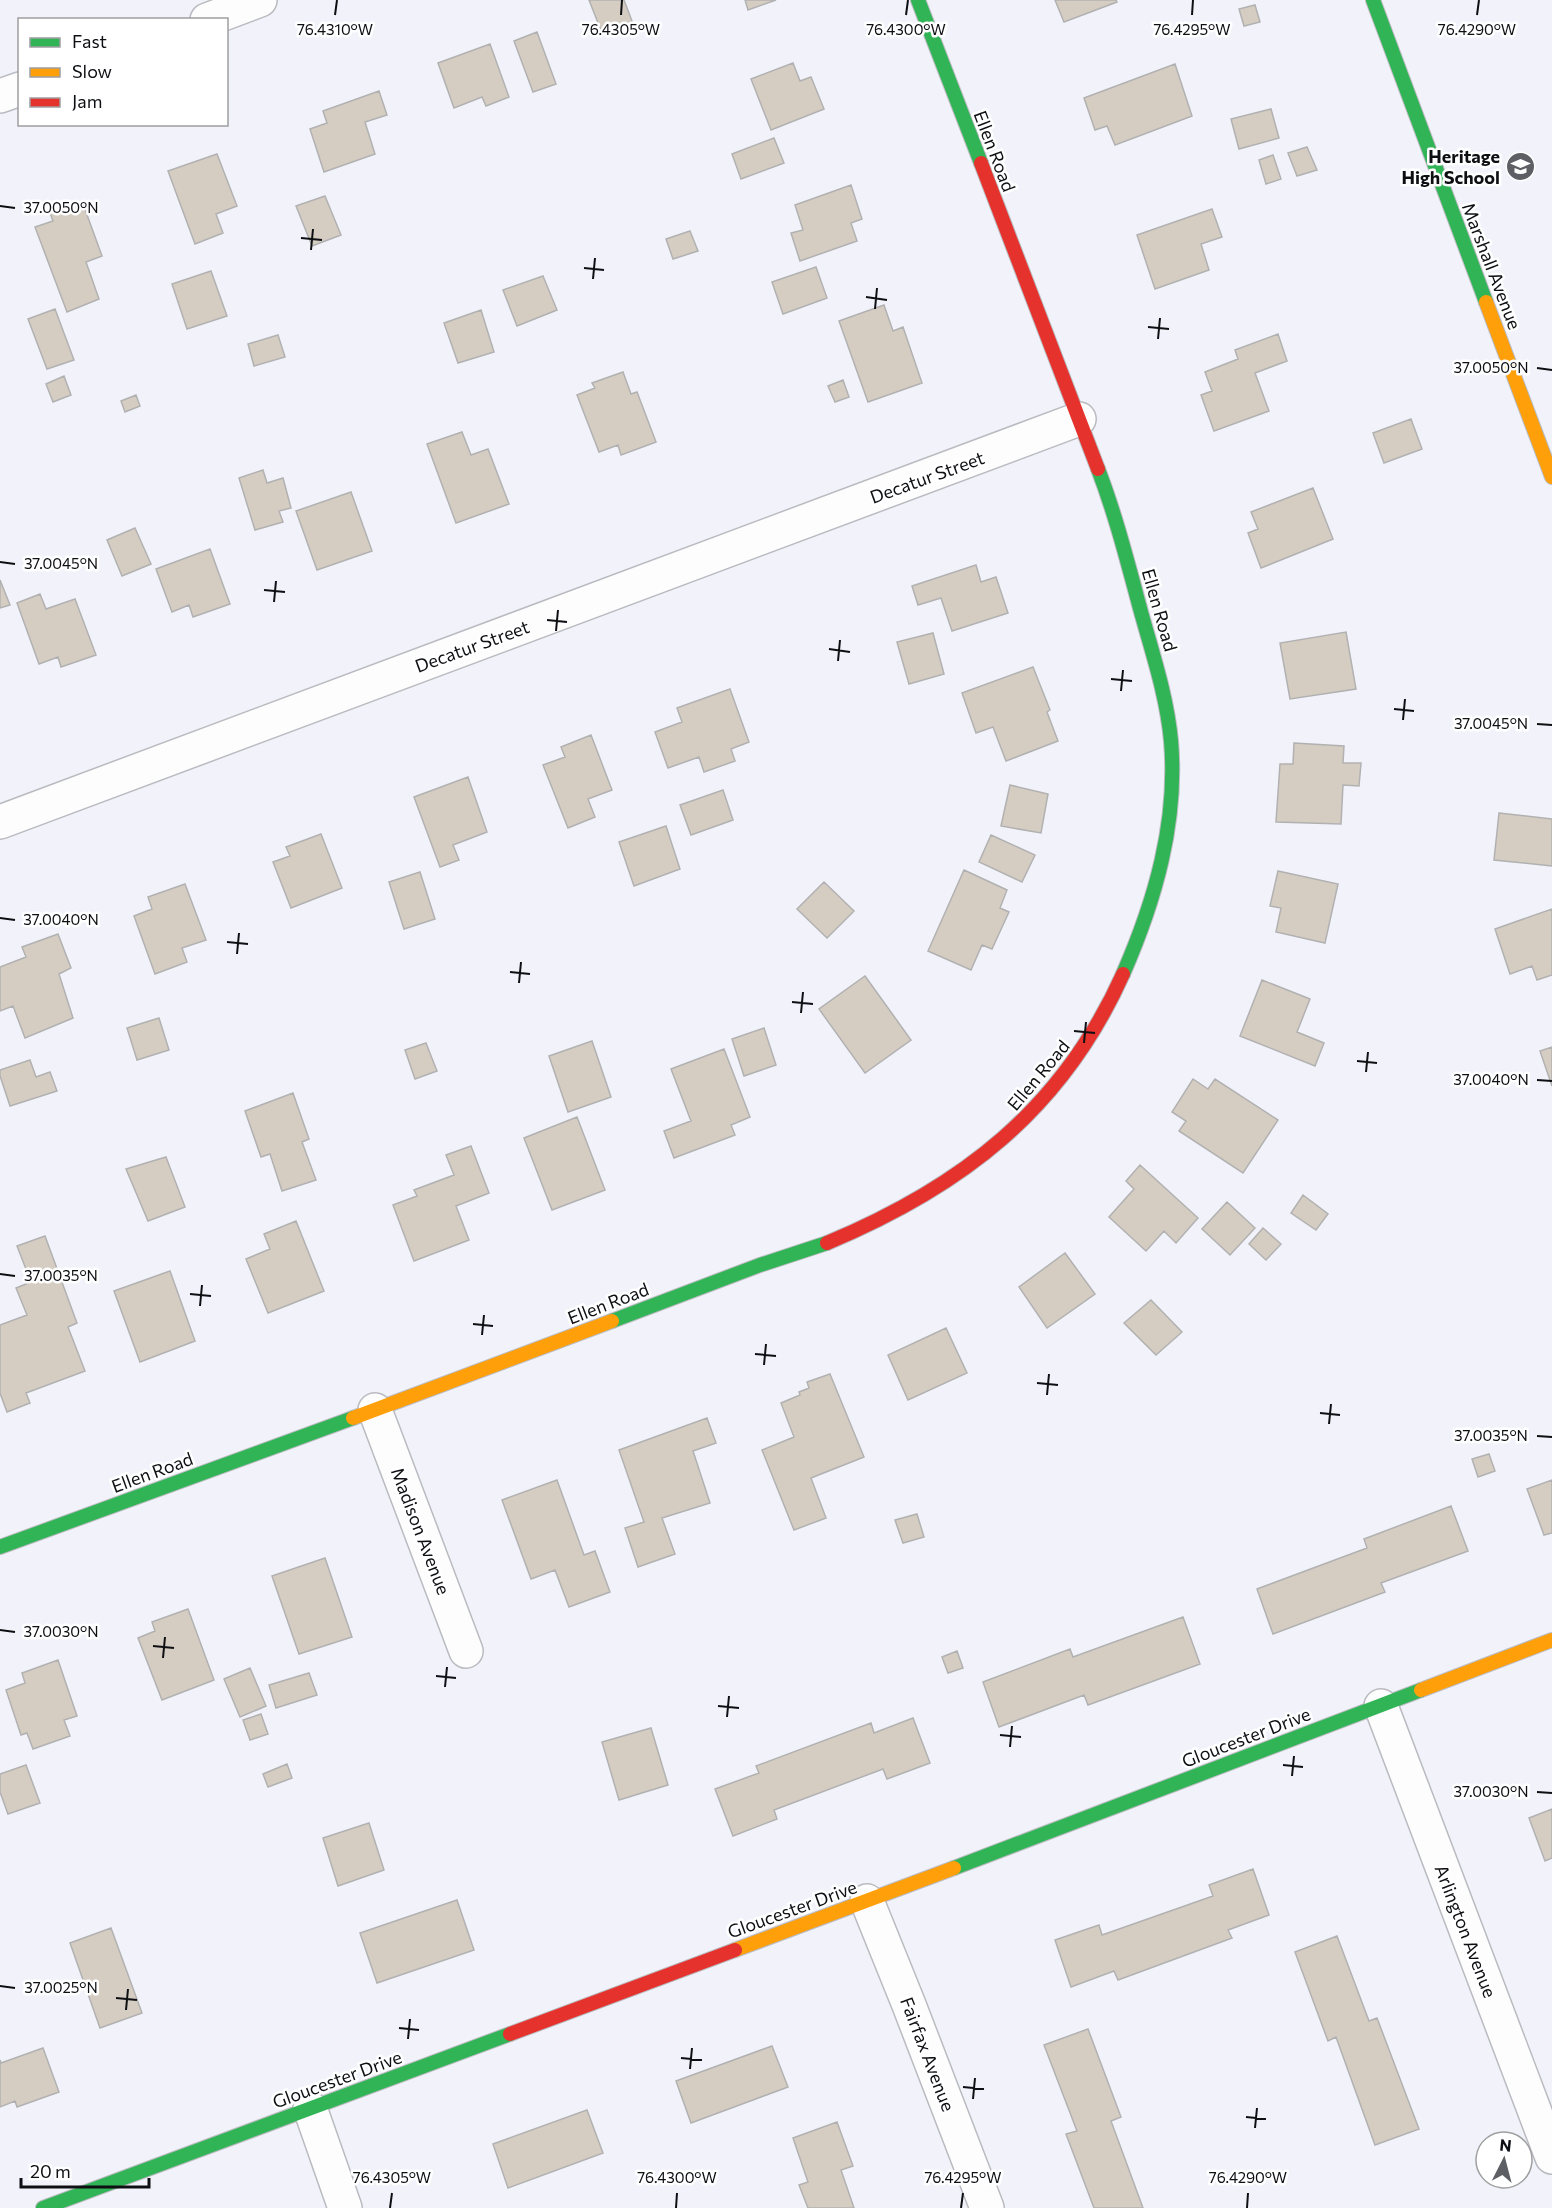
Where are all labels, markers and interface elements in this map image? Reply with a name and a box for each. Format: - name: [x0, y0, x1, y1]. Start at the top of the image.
- legend: [18, 18, 228, 126]
- text: 76.4310°W: [297, 20, 373, 38]
- text: 76.4305°W: [582, 20, 660, 38]
- text: 76.4300°W: [866, 20, 946, 38]
- text: 76.4295°W: [1153, 20, 1231, 38]
- text: 76.4290°W: [1438, 20, 1516, 38]
- text: Fast: [72, 30, 107, 52]
- text: Slow: [72, 60, 112, 82]
- text: Jam: [72, 90, 102, 112]
- street label: Ellen Road: [969, 107, 1021, 195]
- place label: Heritage High School: [1401, 145, 1500, 188]
- school or university icon: Heritage High School: [1505, 150, 1537, 182]
- text: 37.0050°N: [24, 198, 99, 216]
- street label: Marshall Avenue: [1458, 200, 1526, 332]
- text: 37.0050°N: [1454, 358, 1529, 376]
- street label: Decatur Street: [867, 446, 987, 508]
- text: 37.0045°N: [24, 554, 98, 572]
- street label: Ellen Road: [1138, 566, 1182, 654]
- street label: Decatur Street: [412, 615, 532, 677]
- text: 37.0045°N: [1454, 714, 1528, 732]
- text: 37.0040°N: [23, 910, 99, 928]
- street label: Ellen Road: [1002, 1035, 1074, 1115]
- text: 37.0040°N: [1453, 1070, 1529, 1088]
- text: 37.0035°N: [24, 1266, 98, 1284]
- street label: Ellen Road: [564, 1277, 652, 1329]
- text: 37.0035°N: [1454, 1426, 1528, 1444]
- street label: Ellen Road: [108, 1447, 196, 1497]
- street label: Madison Avenue: [387, 1464, 455, 1598]
- text: 37.0030°N: [24, 1622, 98, 1640]
- street label: Gloucester Drive: [1179, 1702, 1313, 1772]
- text: 37.0030°N: [1454, 1782, 1528, 1800]
- street label: Arlington Avenue: [1431, 1861, 1501, 2001]
- street label: Gloucester Drive: [724, 1875, 860, 1943]
- text: 37.0025°N: [24, 1978, 98, 1996]
- street label: Fairfax Avenue: [896, 1994, 960, 2114]
- street label: Gloucester Drive: [269, 2045, 405, 2113]
- north arrow: [1474, 2130, 1534, 2190]
- text: N: [1499, 2135, 1513, 2155]
- scale bar: [21, 2151, 148, 2189]
- text: 20 m: [30, 2160, 71, 2182]
- text: 76.4305°W: [353, 2168, 431, 2186]
- text: 76.4300°W: [637, 2168, 717, 2186]
- text: 76.4295°W: [924, 2168, 1002, 2186]
- text: 76.4290°W: [1209, 2168, 1287, 2186]

